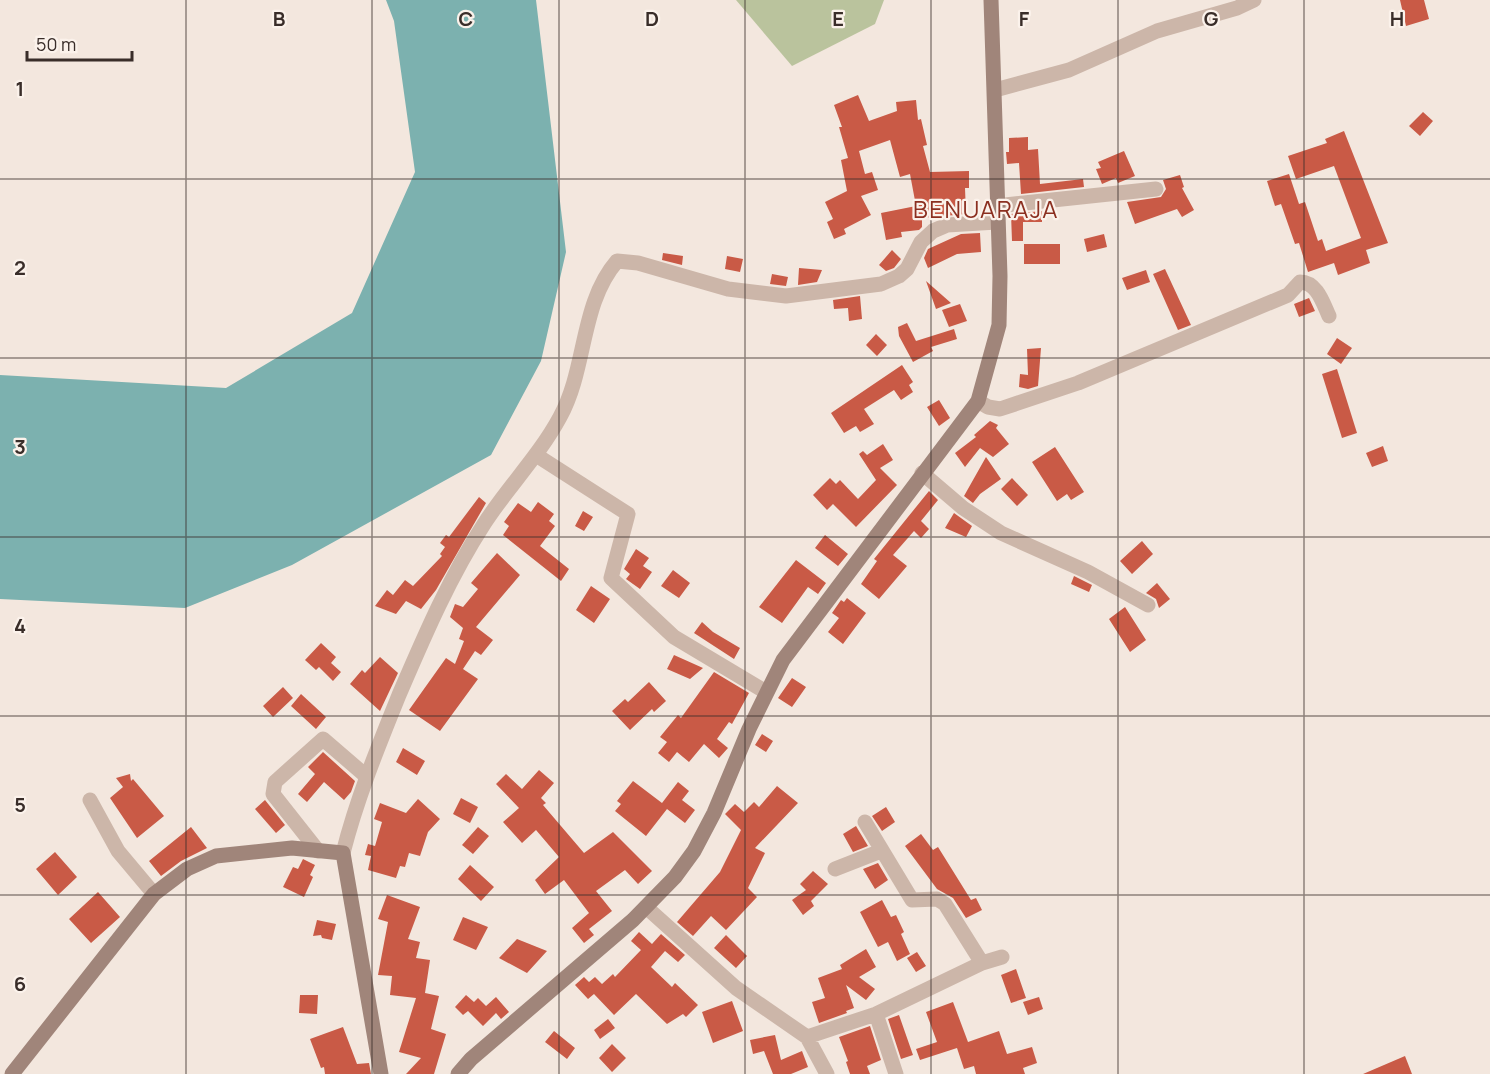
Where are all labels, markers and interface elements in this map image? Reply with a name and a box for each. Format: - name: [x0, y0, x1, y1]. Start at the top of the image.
- text: B: [273, 5, 286, 32]
- text: C: [459, 5, 473, 32]
- text: D: [645, 5, 659, 32]
- text: E: [832, 5, 844, 32]
- text: F: [1019, 5, 1030, 32]
- text: G: [1204, 5, 1219, 32]
- text: H: [1390, 5, 1404, 32]
- scale bar: [27, 24, 132, 62]
- text: 50 m: [36, 32, 76, 56]
- text: 1: [16, 75, 24, 102]
- district label: BENUARAJA: [913, 192, 1059, 225]
- text: 2: [14, 254, 26, 281]
- text: 3: [14, 433, 26, 460]
- text: 4: [14, 612, 26, 639]
- text: 5: [14, 791, 26, 818]
- text: 6: [14, 970, 26, 997]

